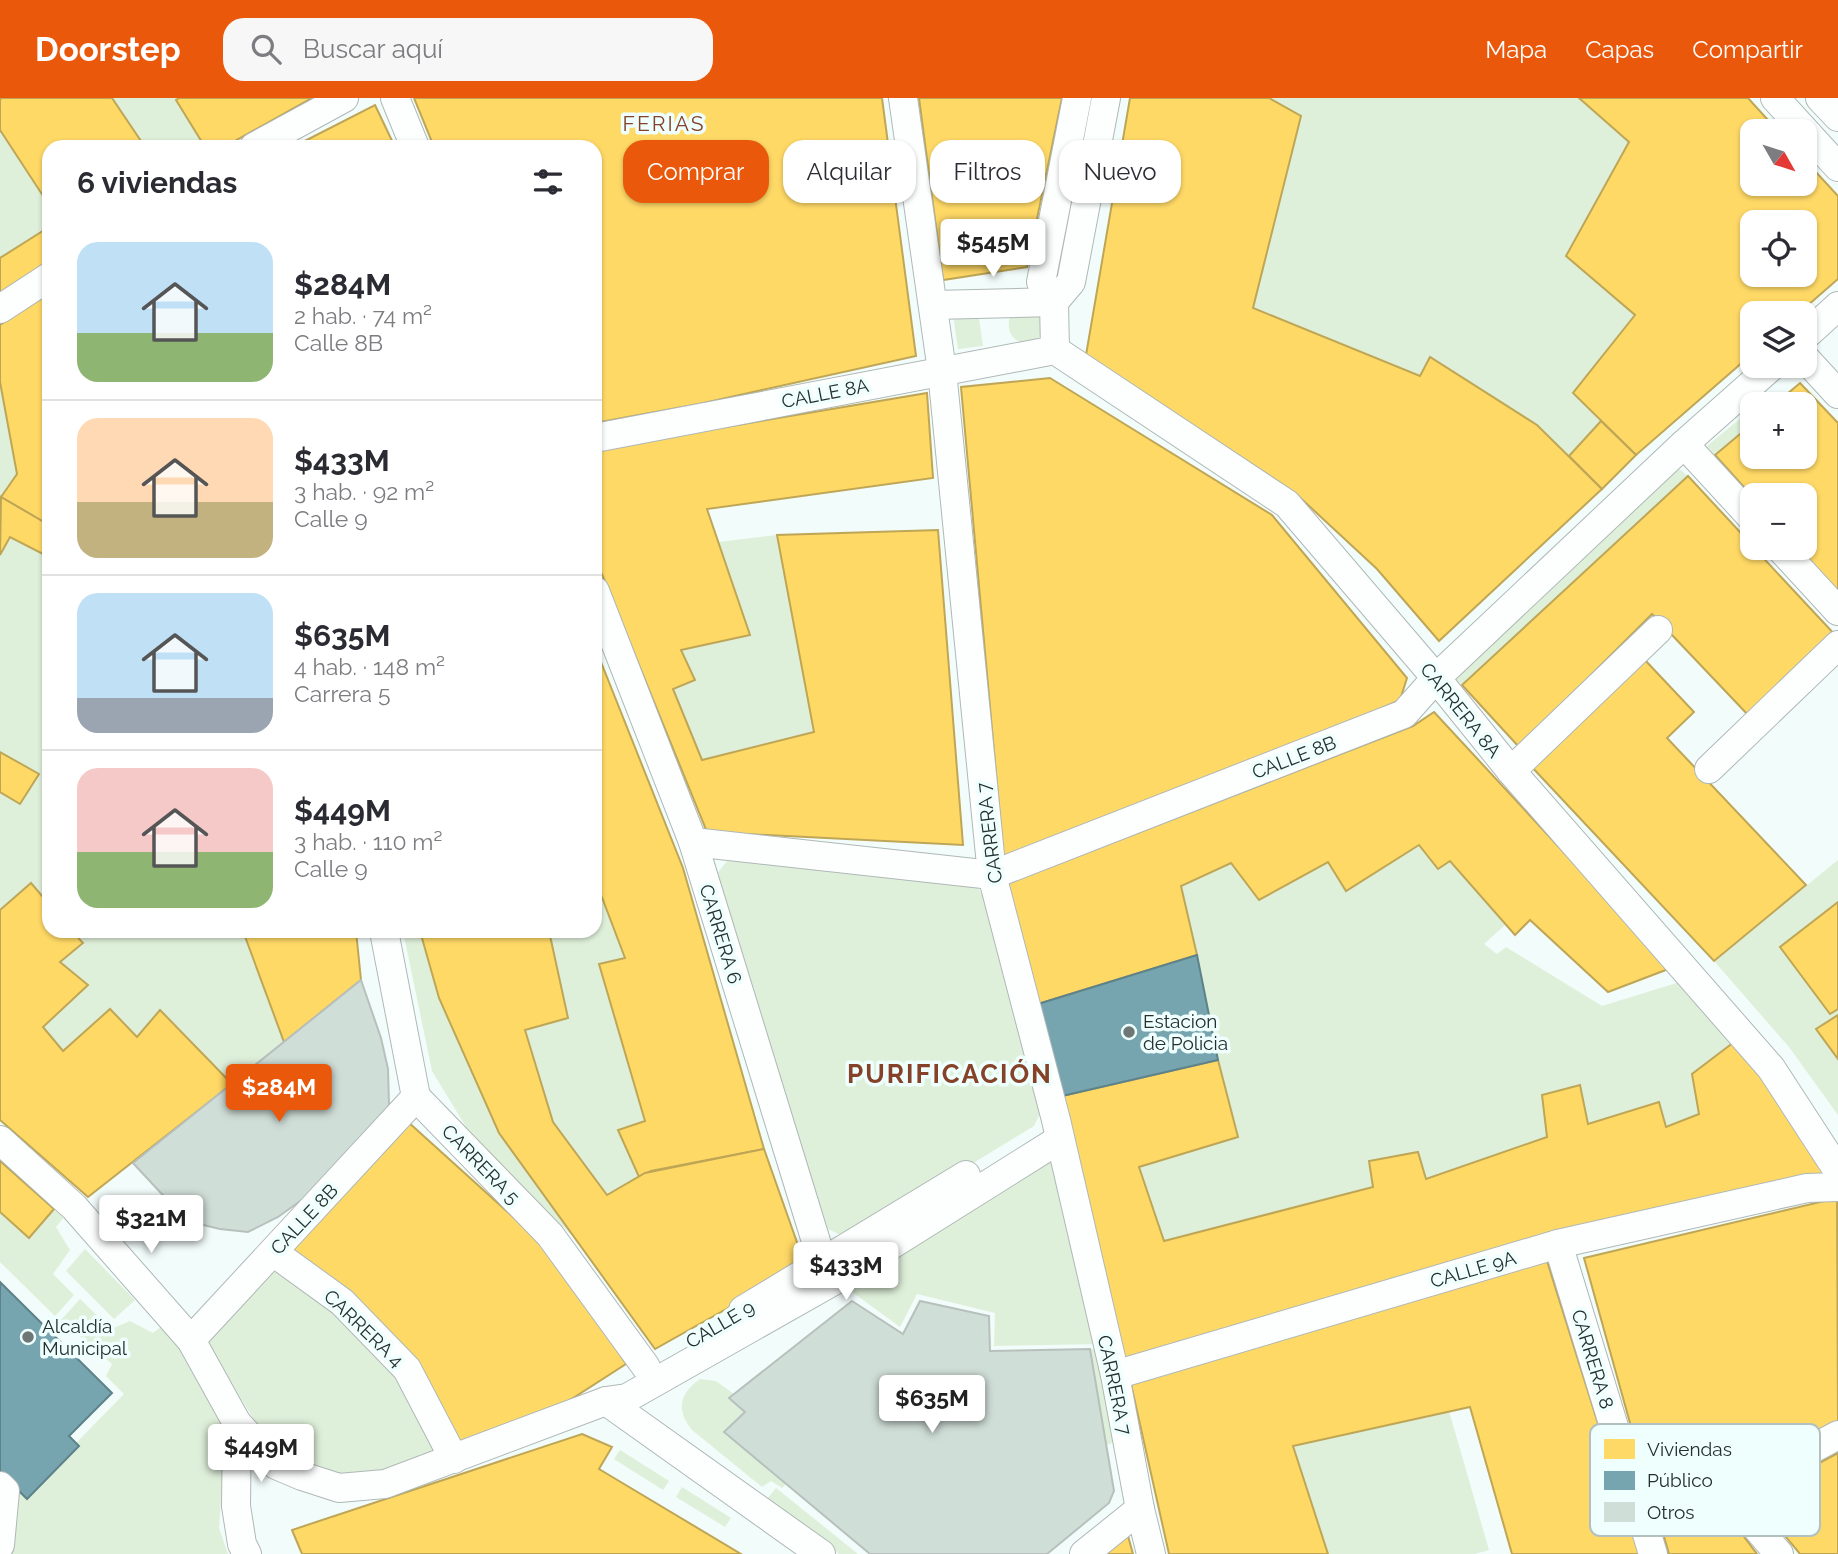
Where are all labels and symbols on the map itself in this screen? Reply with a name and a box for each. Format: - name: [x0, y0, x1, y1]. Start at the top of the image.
- district label: FERIAS: [623, 111, 705, 136]
- north arrow: [1740, 119, 1816, 196]
- pin: $545M: [944, 220, 1042, 279]
- street label: CALLE 8A: [780, 374, 871, 412]
- street label: CARRERA 8A: [1416, 658, 1506, 762]
- street label: CALLE 8B: [1249, 731, 1339, 783]
- street label: CARRERA 7: [972, 781, 1006, 885]
- street label: CARRERA 6: [695, 882, 747, 986]
- place label: Estacion de Policia: [1143, 1010, 1228, 1054]
- marker: Estacion de Policia: [1121, 1024, 1137, 1040]
- district label: PURIFICACIÓN: [847, 1059, 1053, 1089]
- pin: $284M: [230, 1065, 328, 1124]
- street label: CARRERA 5: [438, 1120, 524, 1208]
- street label: CALLE 8B: [266, 1179, 342, 1259]
- pin: $321M: [102, 1196, 200, 1255]
- pin: $433M: [797, 1242, 895, 1302]
- street label: CALLE 9A: [1428, 1246, 1519, 1292]
- street label: CARRERA 4: [320, 1285, 408, 1371]
- street label: CALLE 9: [682, 1296, 758, 1352]
- street label: CARRERA 8: [1567, 1307, 1619, 1411]
- place label: Alcaldía Municipal: [42, 1315, 128, 1359]
- marker: Alcaldía Municipal: [20, 1329, 36, 1345]
- street label: CARRERA 7: [1094, 1333, 1136, 1437]
- pin: $635M: [883, 1376, 981, 1435]
- pin: $449M: [212, 1424, 310, 1484]
- legend: [1590, 1424, 1820, 1536]
- text: Viviendas: [1647, 1438, 1732, 1460]
- text: Público: [1647, 1469, 1713, 1491]
- text: Otros: [1647, 1501, 1694, 1523]

